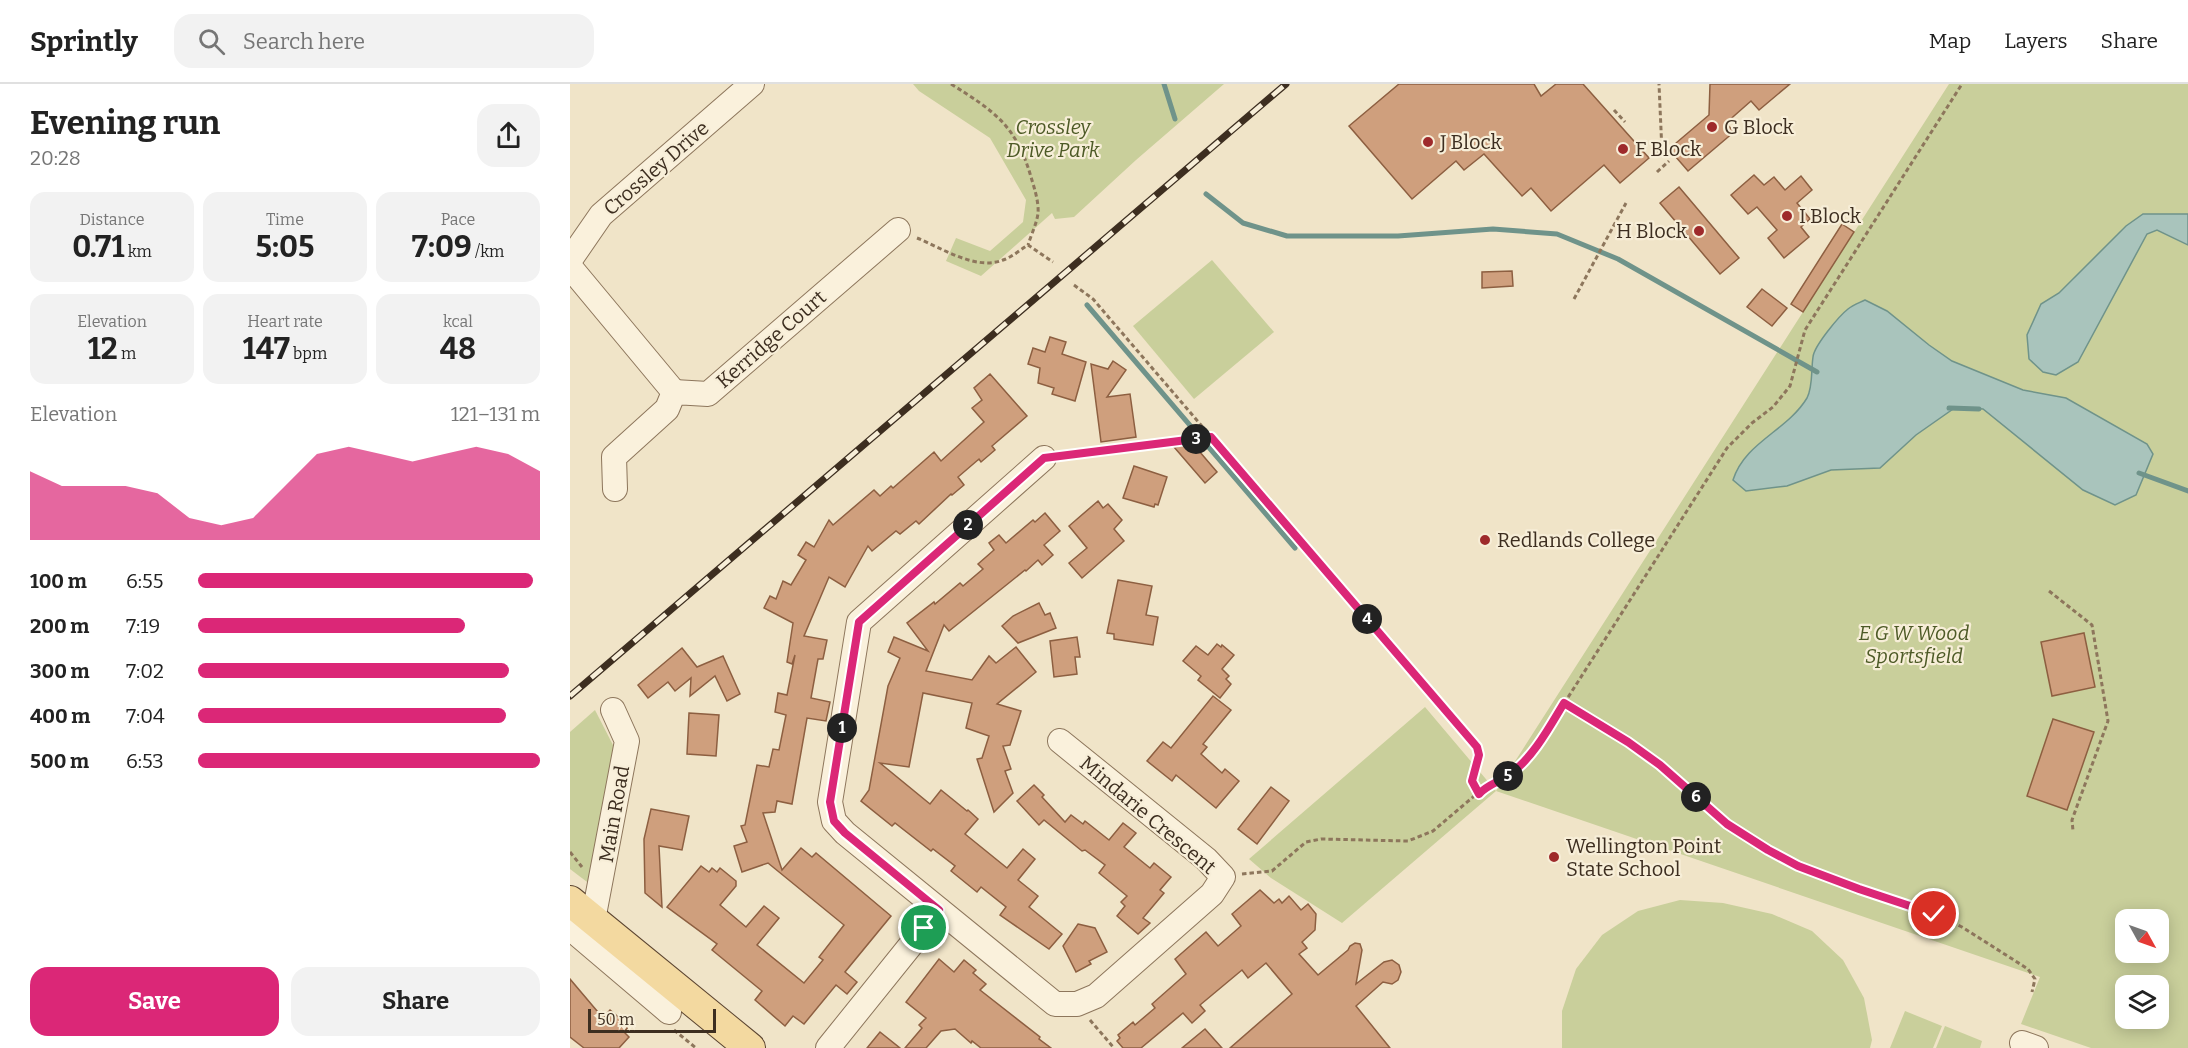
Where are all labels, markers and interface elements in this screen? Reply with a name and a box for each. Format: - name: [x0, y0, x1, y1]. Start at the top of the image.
- search box: [174, 14, 594, 68]
- text: Sprintly: [30, 25, 138, 58]
- icon: search: [195, 25, 228, 58]
- text: Search here: [243, 28, 365, 55]
- text: Map: [1929, 28, 1971, 54]
- text: Layers: [2004, 28, 2068, 54]
- text: Share: [2101, 28, 2158, 54]
- text: Evening run: [30, 103, 220, 143]
- button: share: [477, 104, 540, 167]
- park label: Crossley Drive Park: [1006, 115, 1100, 162]
- place label: G Block: [1724, 115, 1795, 139]
- street label: Crossley Drive: [599, 116, 713, 220]
- marker: G Block: [1705, 120, 1719, 134]
- place label: J Block: [1439, 130, 1502, 154]
- marker: J Block: [1421, 135, 1435, 149]
- place label: F Block: [1635, 137, 1702, 161]
- marker: F Block: [1616, 142, 1630, 156]
- text: 20:28: [30, 146, 81, 170]
- place label: I Block: [1799, 204, 1862, 228]
- marker: I Block: [1780, 209, 1794, 223]
- text: Distance: [80, 210, 144, 229]
- text: Time: [266, 210, 304, 229]
- text: Pace: [441, 210, 475, 229]
- place label: H Block: [1616, 219, 1688, 243]
- marker: H Block: [1692, 224, 1706, 238]
- text: 0.71: [72, 229, 125, 265]
- text: 5:05: [256, 229, 314, 265]
- text: 7:09: [412, 229, 472, 265]
- text: km: [125, 242, 152, 261]
- text: /km: [472, 242, 504, 261]
- street label: Kerridge Court: [711, 285, 831, 393]
- text: Elevation: [77, 312, 147, 331]
- text: Heart rate: [247, 312, 323, 331]
- text: kcal: [443, 312, 473, 331]
- text: 12: [88, 331, 118, 367]
- text: 147: [243, 331, 290, 367]
- text: 48: [440, 331, 476, 367]
- text: m: [118, 344, 136, 363]
- text: bpm: [290, 344, 327, 363]
- text: Elevation: [30, 402, 117, 426]
- text: 121–131 m: [451, 402, 540, 426]
- pin: 3: [1181, 424, 1211, 454]
- text: 3: [1191, 429, 1201, 448]
- pin: 2: [953, 510, 983, 540]
- text: 2: [963, 515, 973, 534]
- place label: Redlands College: [1497, 528, 1655, 552]
- marker: Redlands College: [1478, 533, 1492, 547]
- text: 100 m: [30, 569, 87, 593]
- text: 6:55: [126, 569, 163, 593]
- pin: 4: [1352, 604, 1382, 634]
- text: 4: [1362, 609, 1372, 628]
- text: 200 m: [30, 614, 89, 638]
- text: 7:19: [126, 614, 160, 638]
- park label: E G W Wood Sportsfield: [1859, 621, 1970, 668]
- text: 300 m: [30, 659, 90, 683]
- text: 7:02: [126, 659, 164, 683]
- text: 400 m: [30, 704, 90, 728]
- text: 7:04: [126, 704, 165, 728]
- pin: 1: [827, 713, 857, 743]
- text: 1: [839, 718, 845, 737]
- text: 500 m: [30, 749, 89, 773]
- text: 6:53: [126, 749, 164, 773]
- street label: Mindarie Crescent: [1075, 751, 1221, 879]
- pin: 5: [1493, 761, 1523, 791]
- street label: Main Road: [594, 763, 634, 864]
- text: 5: [1504, 766, 1512, 785]
- pin: 6: [1681, 782, 1711, 812]
- text: 6: [1691, 787, 1701, 806]
- place label: Wellington Point State School: [1566, 834, 1721, 881]
- marker: Wellington Point State School: [1547, 850, 1561, 864]
- pin: [1908, 888, 1959, 939]
- icon: check: [1917, 897, 1950, 930]
- pin: [898, 902, 949, 953]
- north arrow: [2115, 909, 2169, 963]
- map controls: [2115, 909, 2169, 1029]
- icon: arrive: [907, 911, 940, 944]
- button: Save: [30, 967, 279, 1036]
- button: Share: [291, 967, 540, 1036]
- button: layers: [2115, 975, 2169, 1029]
- scale bar: [588, 1006, 716, 1034]
- text: 50 m: [597, 1010, 634, 1029]

